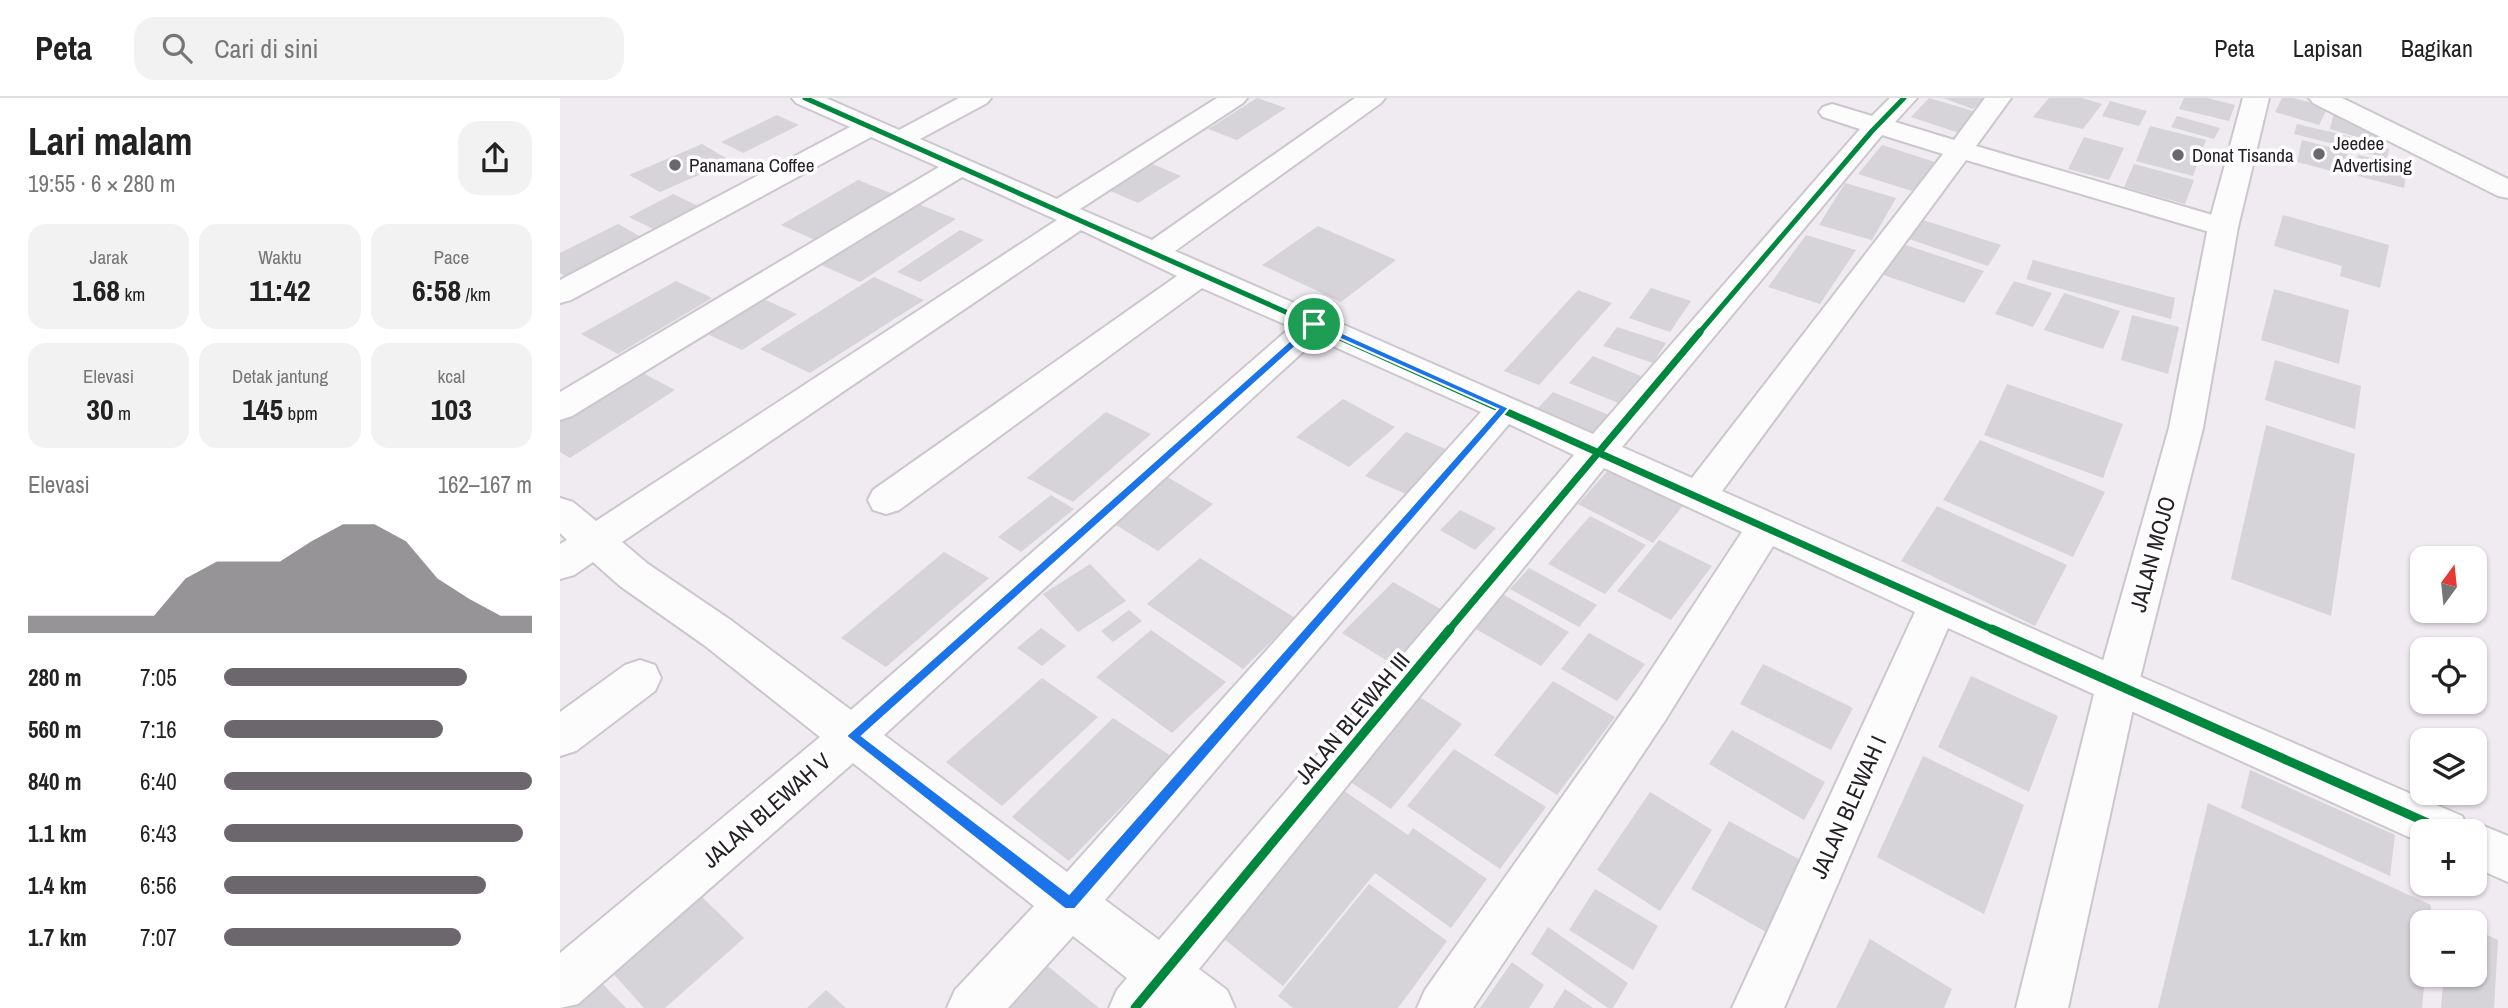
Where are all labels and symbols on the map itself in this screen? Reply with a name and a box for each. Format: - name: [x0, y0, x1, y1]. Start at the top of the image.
- place label: Jeedee Advertising: [2332, 130, 2412, 178]
- place label: Donat Tisanda: [2192, 142, 2294, 168]
- marker: Jeedee Advertising: [2311, 146, 2327, 162]
- marker: Donat Tisanda: [2170, 147, 2186, 163]
- place label: Panamana Coffee: [689, 152, 814, 178]
- marker: Panamana Coffee: [667, 157, 683, 173]
- pin: [1284, 294, 1344, 354]
- street label: JALAN MOJO: [2122, 493, 2182, 615]
- north arrow: [2410, 546, 2487, 623]
- street label: JALAN BLEWAH III: [1287, 645, 1417, 791]
- street label: JALAN BLEWAH I: [1803, 731, 1893, 883]
- street label: JALAN BLEWAH V: [695, 745, 837, 874]

